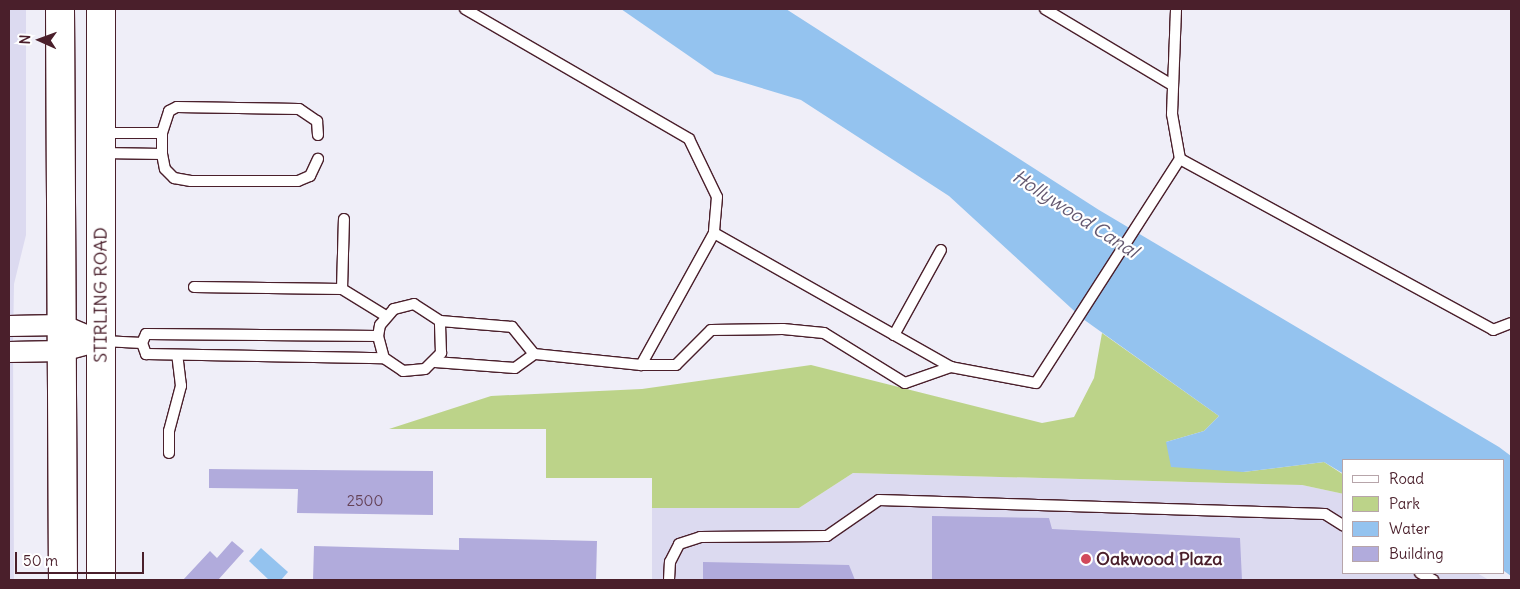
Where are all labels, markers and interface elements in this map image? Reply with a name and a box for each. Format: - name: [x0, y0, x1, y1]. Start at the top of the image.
- north arrow: [15, 15, 65, 65]
- text: N: [16, 34, 34, 45]
- water label: Hollywood Canal: [1008, 165, 1142, 263]
- street label: STIRLING ROAD: [90, 227, 112, 363]
- legend: [1342, 459, 1505, 574]
- text: Road: [1389, 469, 1424, 488]
- house number: 2500: [347, 492, 383, 510]
- text: Park: [1389, 494, 1420, 513]
- text: Water: [1389, 519, 1430, 538]
- scale bar: [18, 542, 146, 574]
- text: Building: [1389, 544, 1444, 563]
- place label: Oakwood Plaza: [1096, 548, 1223, 570]
- text: 50 m: [23, 551, 58, 570]
- marker: Oakwood Plaza: [1080, 553, 1092, 565]

